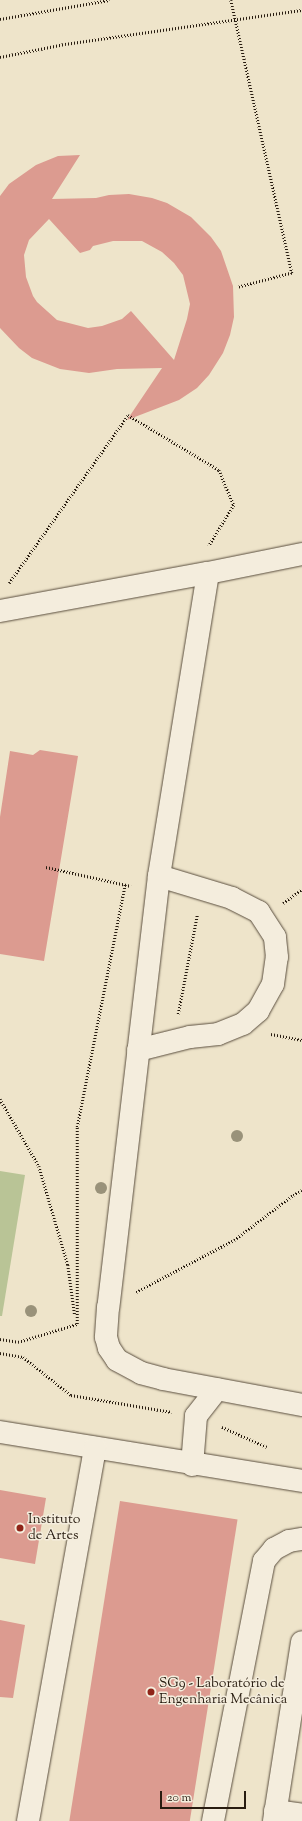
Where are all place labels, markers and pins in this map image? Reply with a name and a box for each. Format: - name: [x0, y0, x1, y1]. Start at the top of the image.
- place label: Instituto de Artes: [28, 1512, 80, 1544]
- marker: Instituto de Artes: [15, 1523, 25, 1533]
- place label: SG9 - Laboratório de Engenharia Mecânica: [159, 1676, 287, 1708]
- marker: SG9 - Laboratório de Engenharia Mecânica: [146, 1687, 156, 1697]

